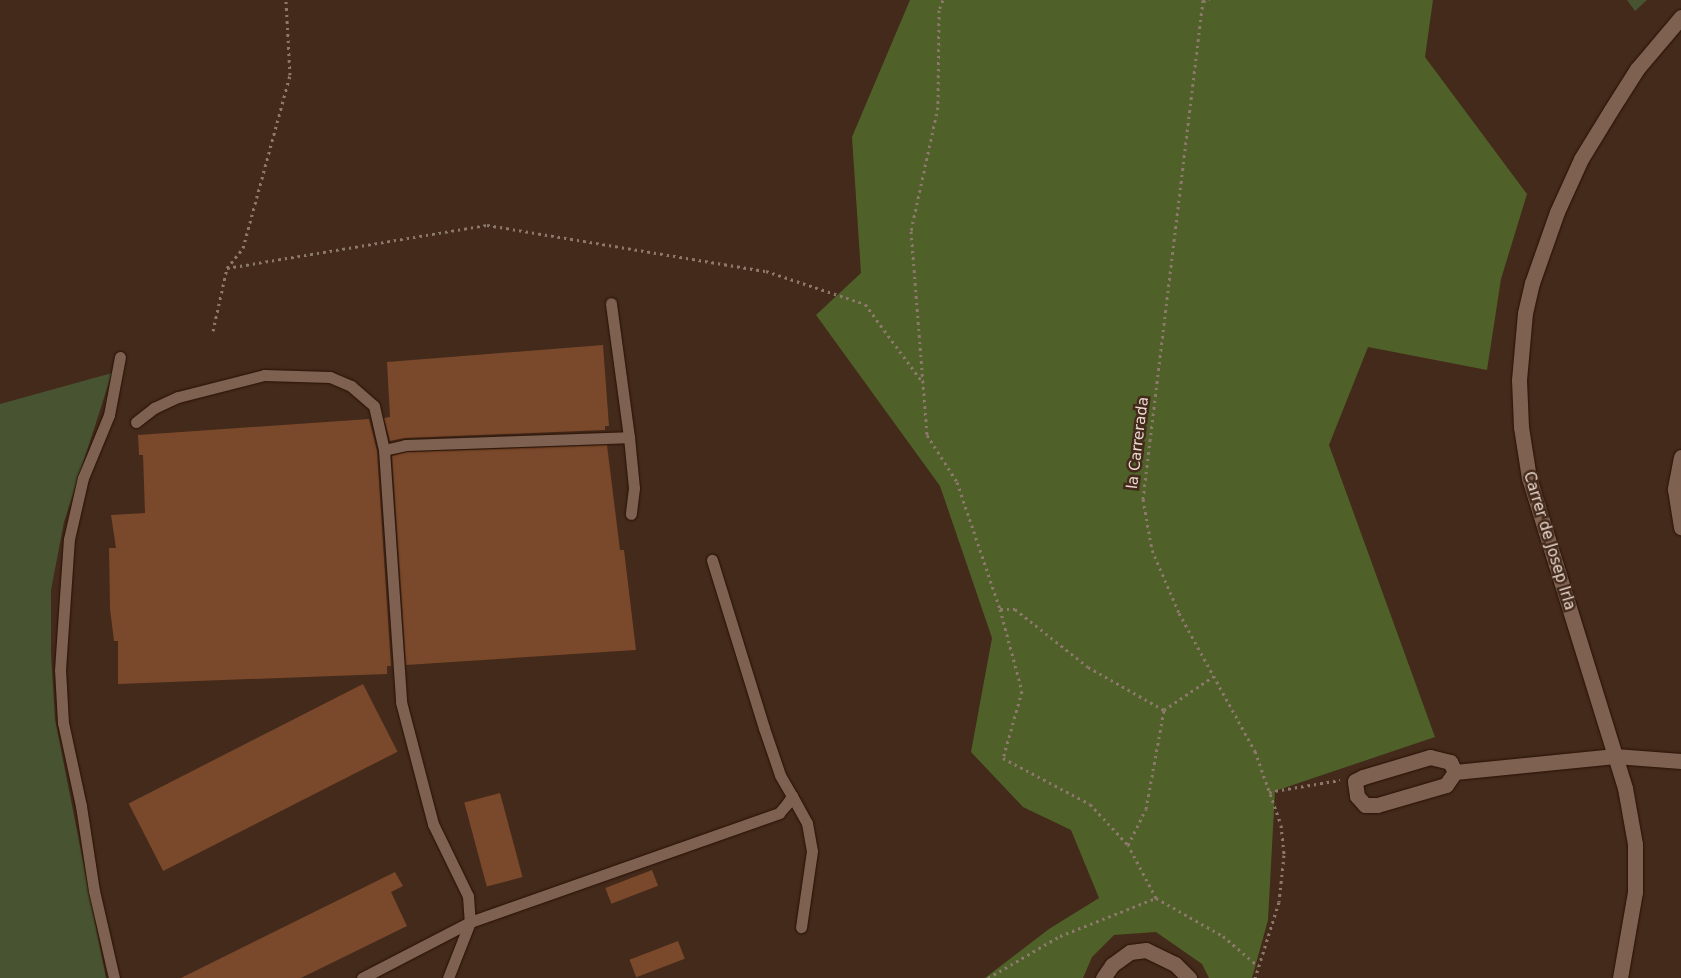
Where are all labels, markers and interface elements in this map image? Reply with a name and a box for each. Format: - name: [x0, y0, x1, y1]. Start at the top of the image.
- street label: la Carrerada: [1123, 396, 1153, 490]
- street label: Carrer de Josep Irla: [1519, 470, 1579, 612]

